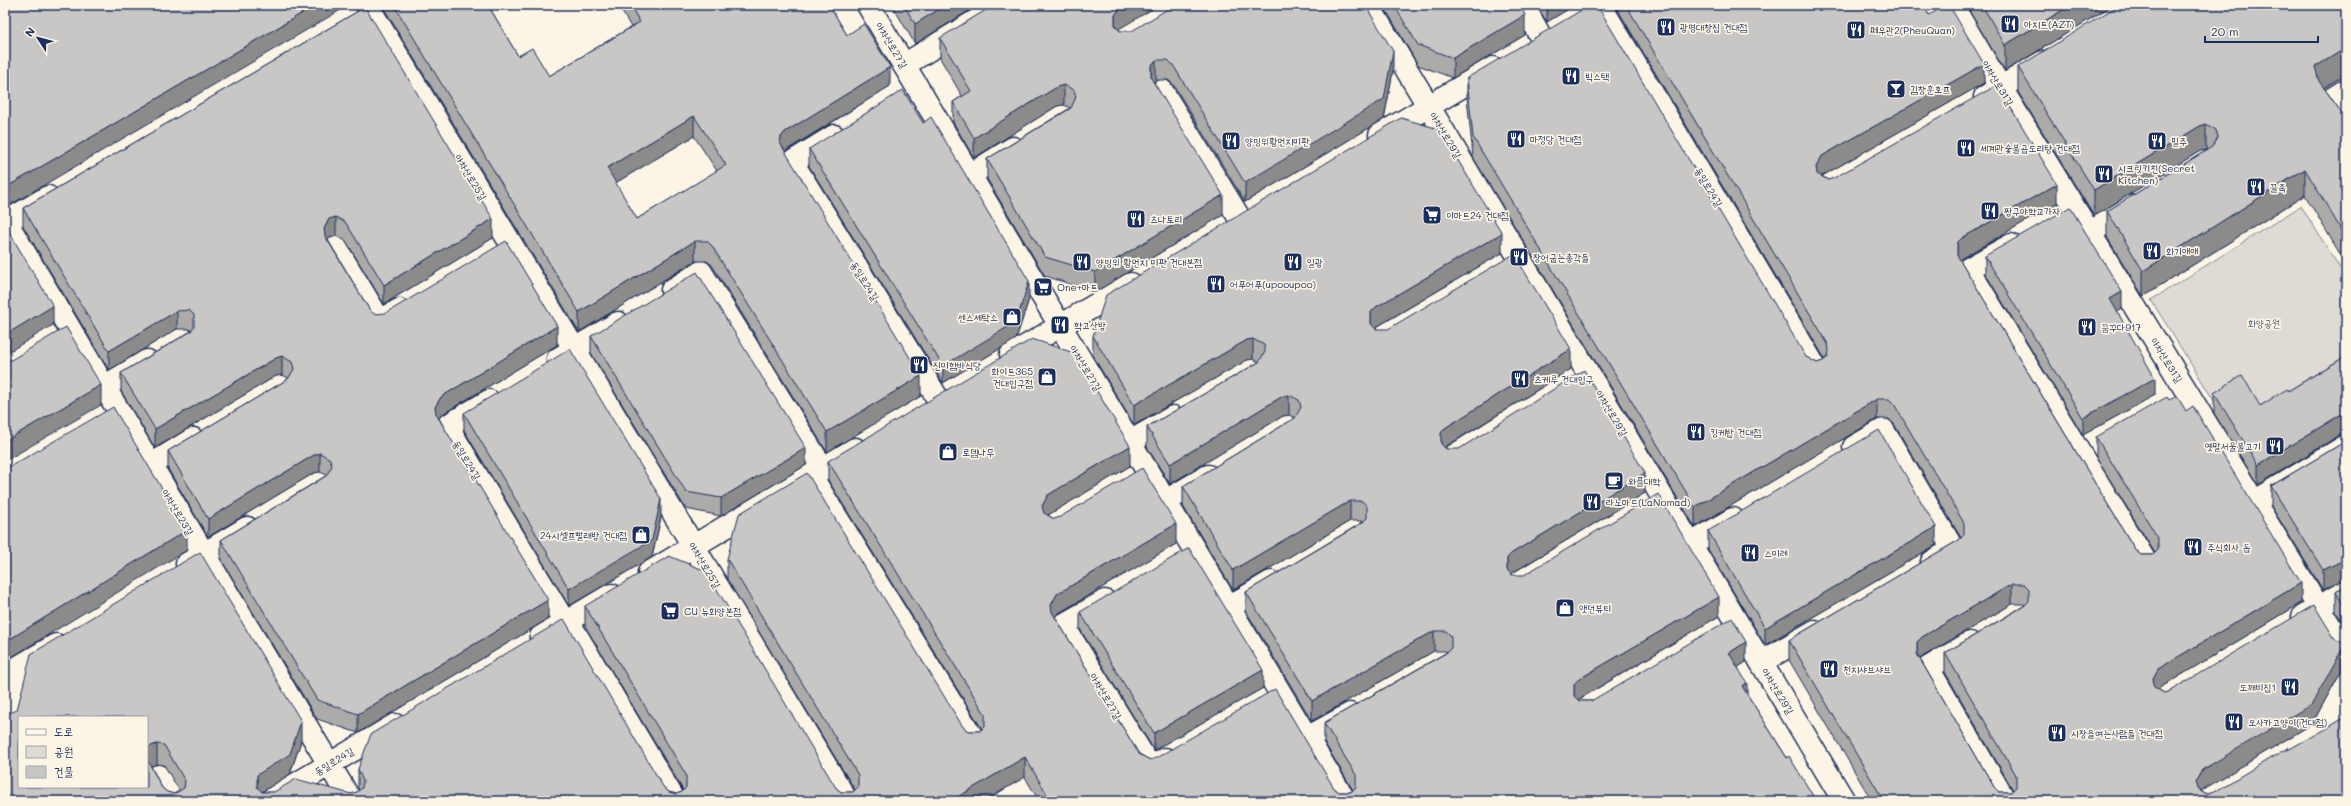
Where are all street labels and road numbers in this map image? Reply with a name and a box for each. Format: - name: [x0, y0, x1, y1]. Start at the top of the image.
- street label: 아차산로27길: [873, 19, 911, 71]
- street label: 아차산로31길: [1979, 58, 2017, 108]
- street label: 아차산로29길: [1427, 109, 1465, 161]
- street label: 아차산로25길: [452, 151, 490, 203]
- street label: 동일로24길: [1692, 165, 1726, 209]
- street label: 동일로24길: [848, 259, 882, 303]
- street label: 아차산로31길: [2148, 335, 2186, 385]
- street label: 아차산로27길: [1067, 342, 1105, 394]
- street label: 아차산로29길: [1593, 387, 1631, 439]
- street label: 동일로24길: [450, 438, 484, 482]
- street label: 아차산로23길: [159, 486, 197, 538]
- street label: 아차산로25길: [686, 539, 724, 591]
- street label: 아차산로29길: [1759, 665, 1797, 717]
- street label: 아차산로27길: [1087, 670, 1125, 722]
- street label: 동일로24길: [312, 744, 356, 778]

